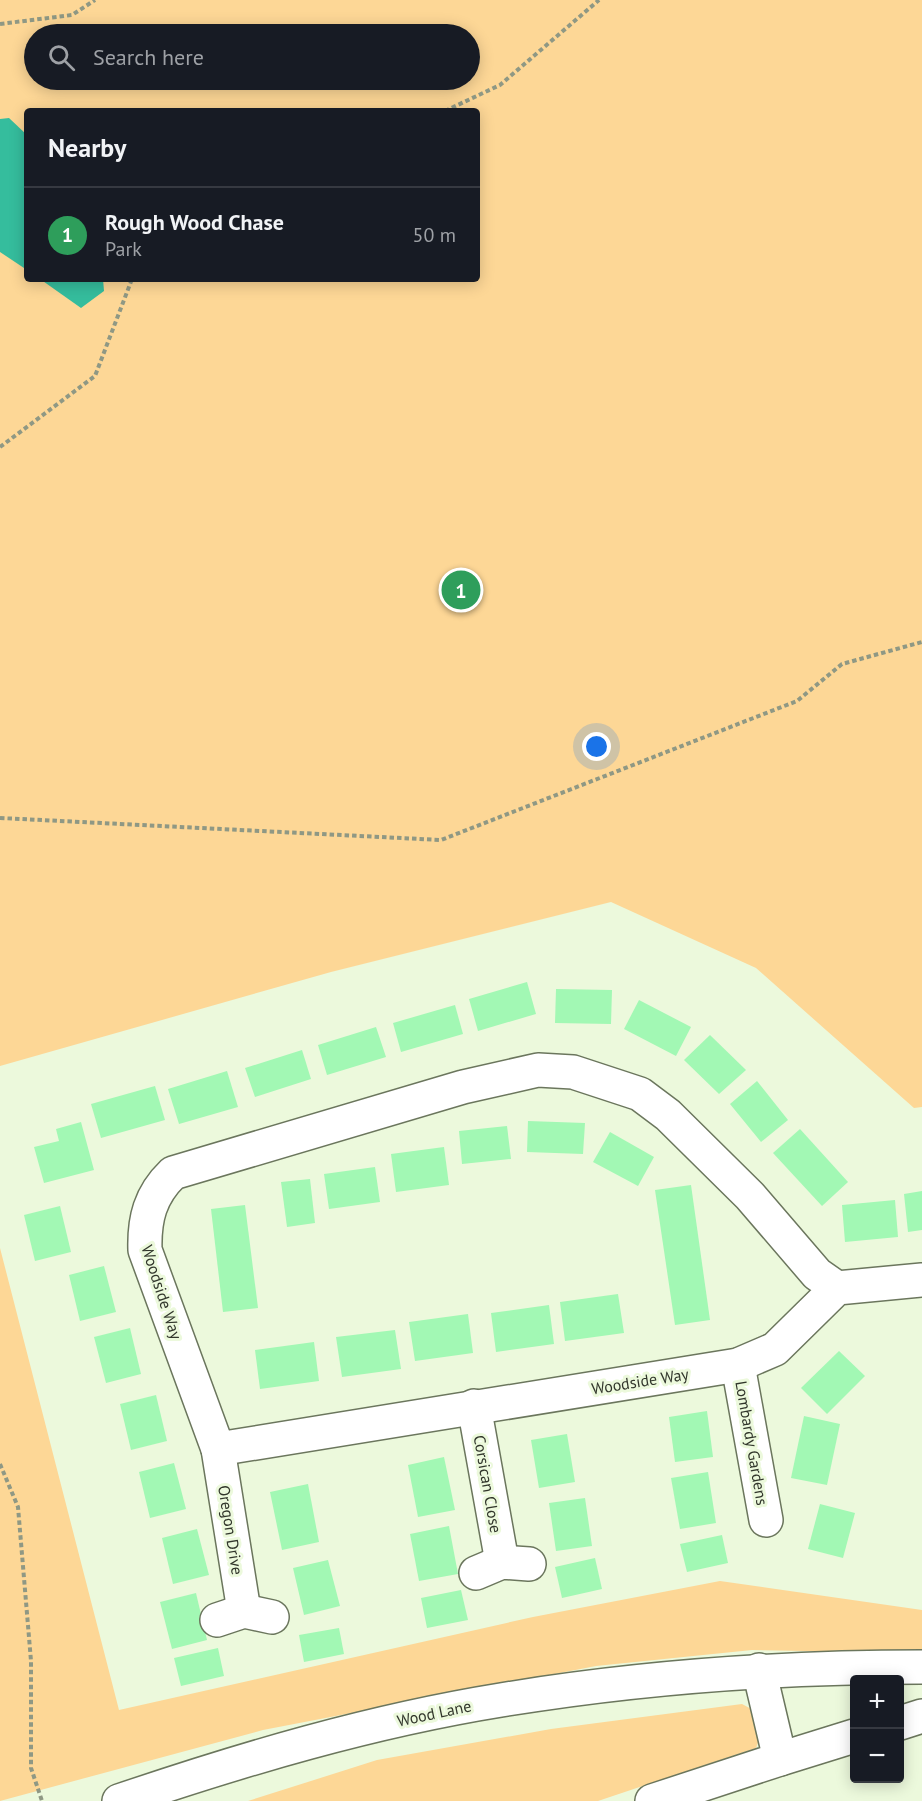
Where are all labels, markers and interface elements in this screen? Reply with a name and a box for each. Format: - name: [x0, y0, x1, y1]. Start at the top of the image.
- search box: [24, 24, 480, 90]
- icon: search: [45, 41, 78, 74]
- text: Search here: [93, 43, 204, 71]
- text: Nearby: [48, 131, 126, 164]
- text: Rough Wood Chase: [105, 208, 284, 236]
- text: 1: [62, 222, 73, 248]
- text: 50 m: [413, 222, 456, 248]
- text: Park: [105, 236, 142, 262]
- pin: 1: [442, 568, 480, 612]
- your location: [582, 732, 611, 761]
- street label: Woodside Way: [137, 1242, 187, 1342]
- street label: Woodside Way: [590, 1363, 691, 1399]
- street label: Lombardy Gardens: [731, 1379, 773, 1507]
- street label: Corsican Close: [470, 1433, 506, 1535]
- street label: Oregon Drive: [214, 1484, 248, 1576]
- map controls: [850, 1675, 904, 1783]
- button: +: [850, 1675, 904, 1729]
- street label: Wood Lane: [395, 1695, 473, 1731]
- button: −: [850, 1729, 904, 1783]

